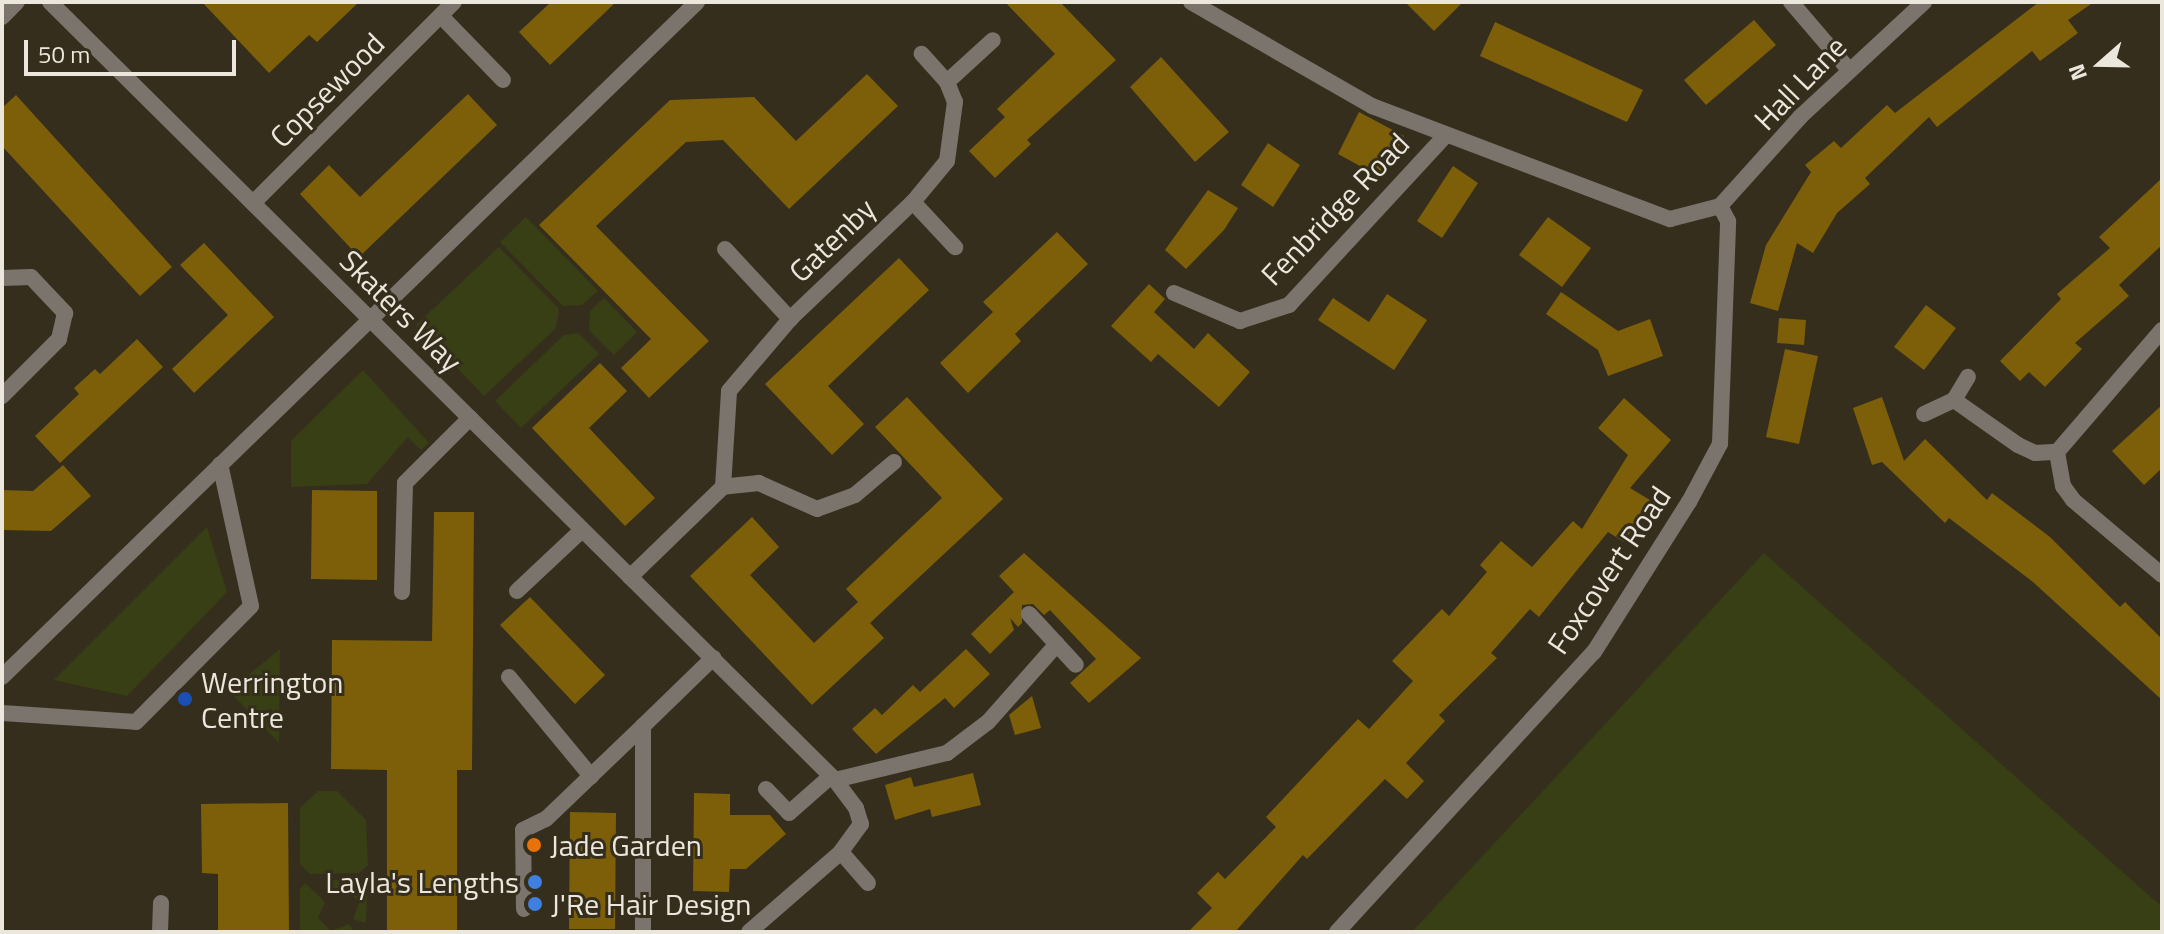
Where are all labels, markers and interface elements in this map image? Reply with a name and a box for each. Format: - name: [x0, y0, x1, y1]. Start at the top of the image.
- scale bar: [28, 24, 240, 74]
- north arrow: [2060, 24, 2140, 104]
- street label: Copsewood: [262, 25, 392, 155]
- street label: Hall Lane: [1747, 29, 1853, 137]
- text: 50 m: [38, 36, 90, 72]
- text: N: [2059, 59, 2096, 85]
- street label: Fenbridge Road: [1254, 126, 1416, 292]
- street label: Gatenby: [782, 190, 882, 290]
- street label: Skaters Way: [333, 243, 469, 379]
- street label: Foxcovert Road: [1540, 479, 1678, 661]
- place label: Werrington Centre: [201, 664, 343, 734]
- marker: Werrington Centre: [176, 690, 194, 708]
- place label: Jade Garden: [550, 827, 702, 863]
- marker: Jade Garden: [525, 836, 543, 854]
- place label: Layla's Lengths: [325, 864, 519, 900]
- marker: Layla's Lengths: [526, 873, 544, 891]
- place label: J'Re Hair Design: [551, 886, 751, 922]
- marker: J'Re Hair Design: [526, 895, 544, 913]

